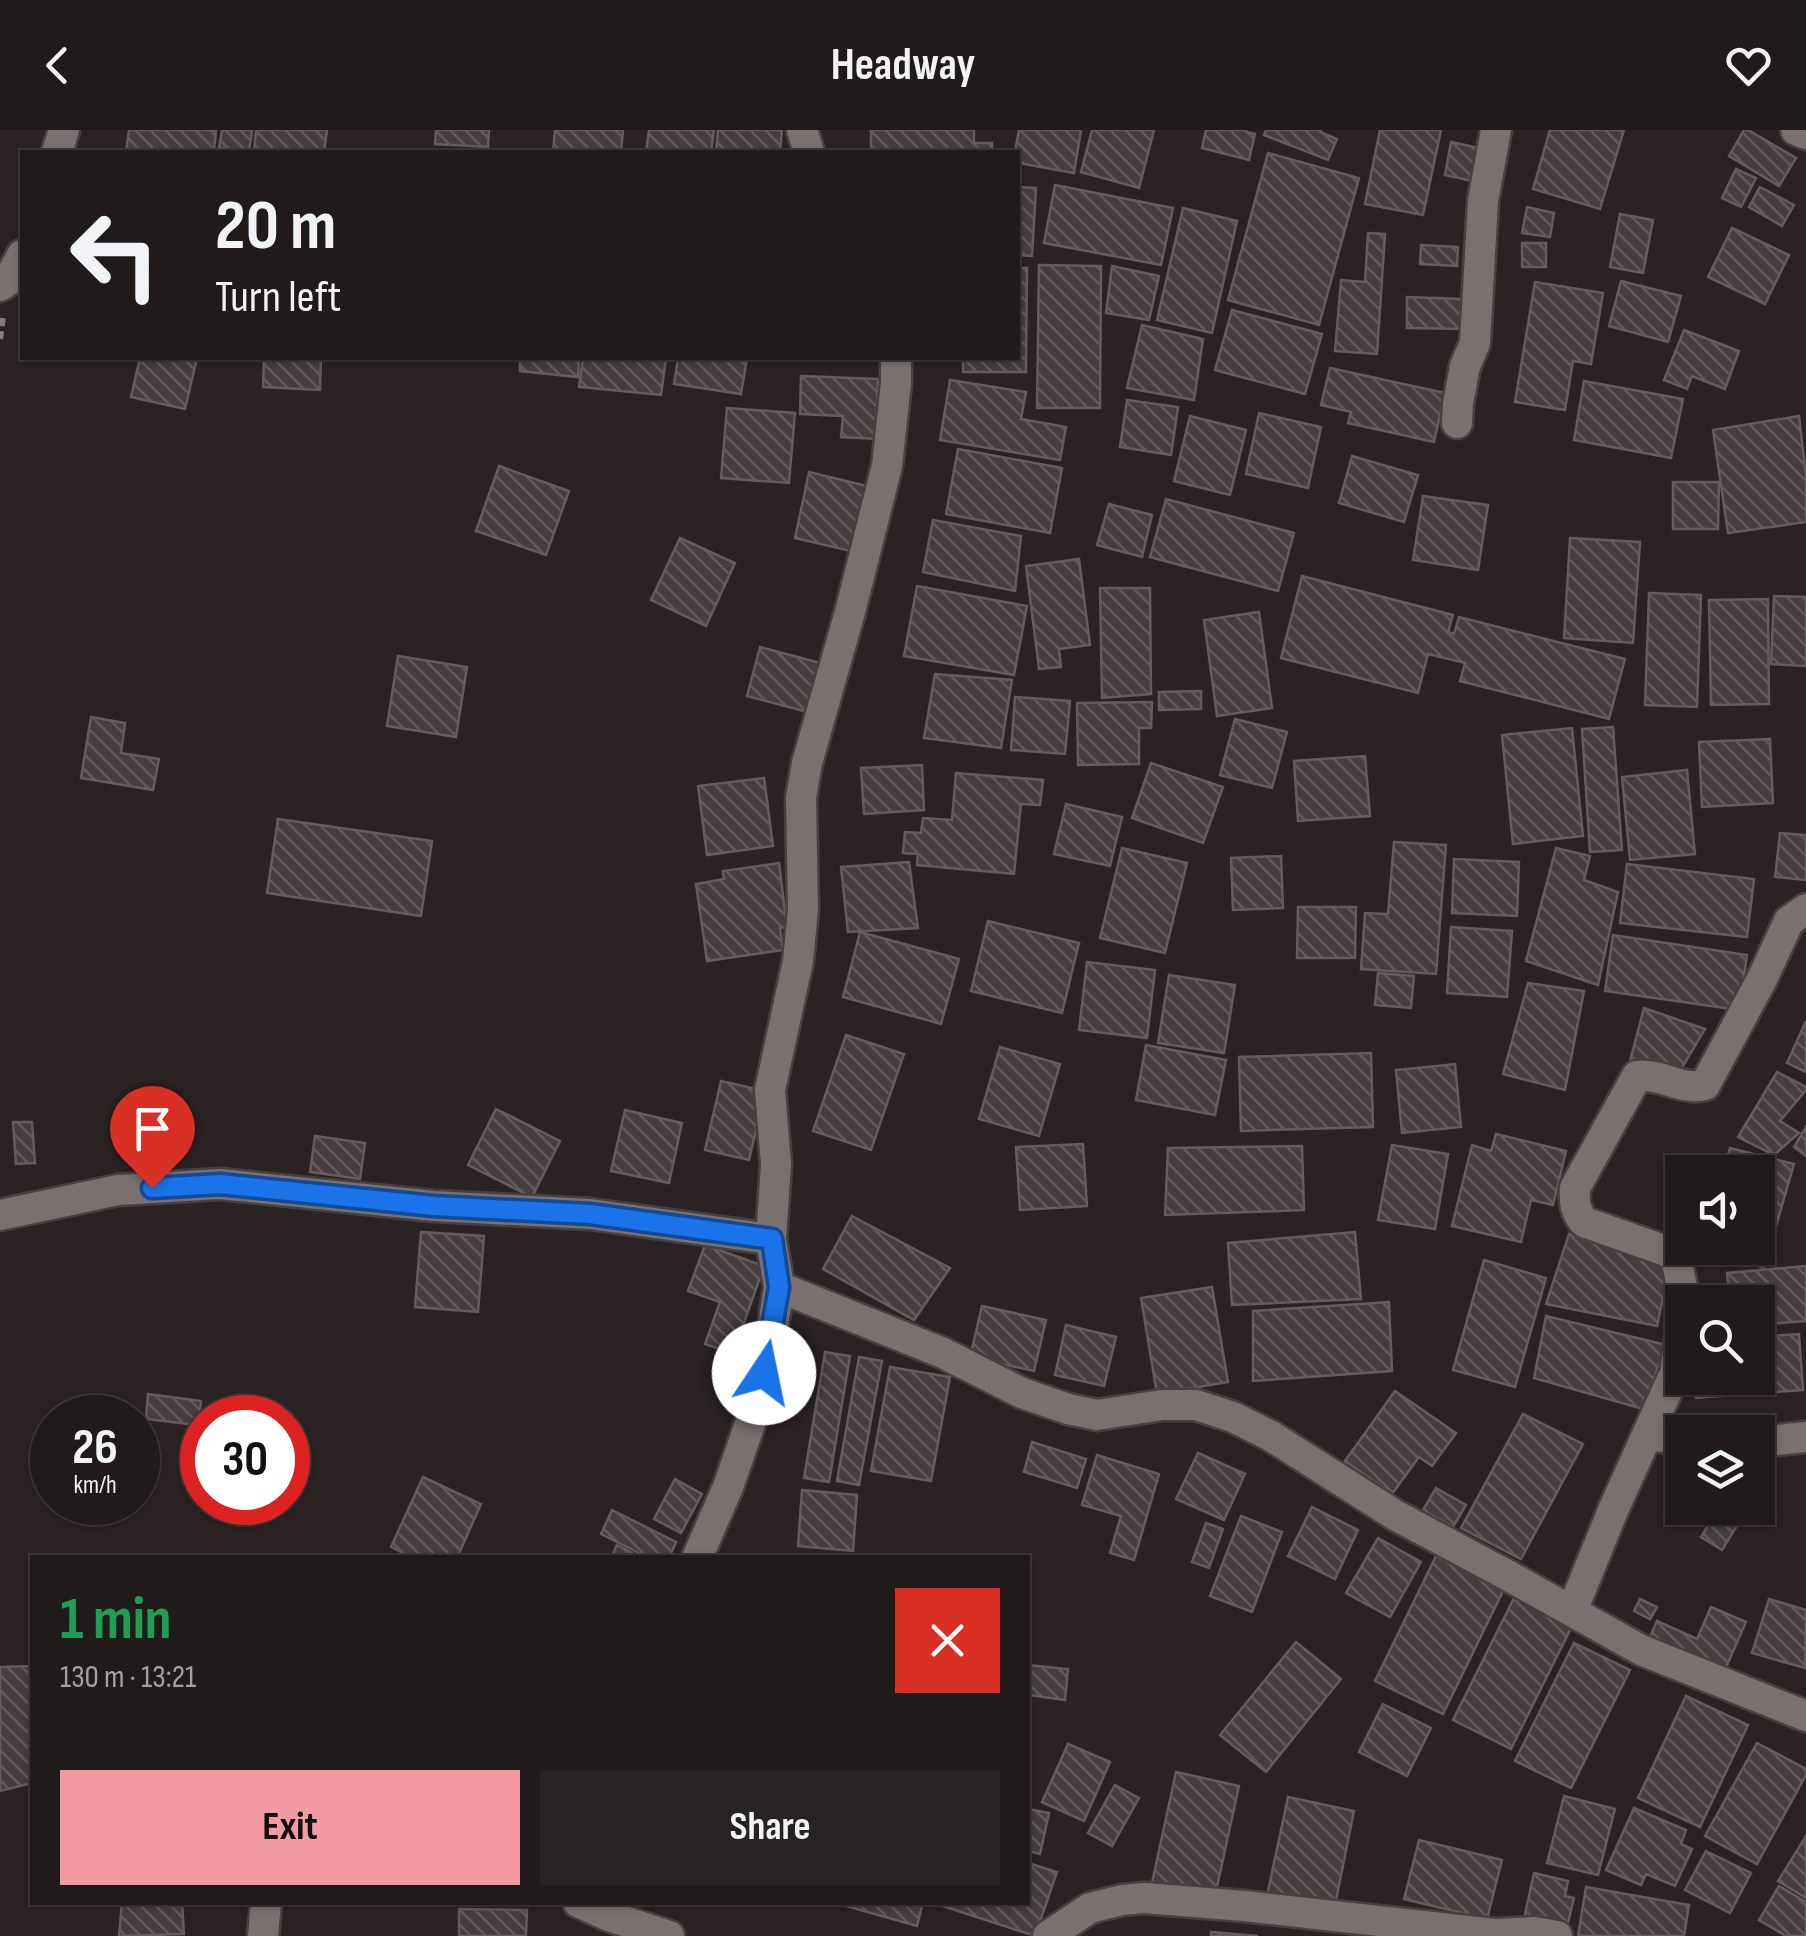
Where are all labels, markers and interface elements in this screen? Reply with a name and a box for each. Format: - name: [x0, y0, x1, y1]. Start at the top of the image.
- icon: back: [30, 38, 85, 93]
- text: Headway: [831, 38, 975, 93]
- icon: heart: [1721, 38, 1776, 93]
- text: 20 m: [215, 185, 336, 269]
- icon: left: [50, 190, 180, 320]
- text: Turn left: [215, 270, 341, 325]
- pin: [110, 1086, 195, 1189]
- icon: arrive: [125, 1101, 180, 1156]
- map controls: [1665, 1155, 1775, 1525]
- button: sound: [1665, 1155, 1775, 1265]
- button: search: [1665, 1285, 1775, 1395]
- position arrow: [712, 1321, 816, 1425]
- speed limit sign: 30: [180, 1395, 310, 1525]
- button: layers: [1665, 1415, 1775, 1525]
- text: 26: [72, 1418, 118, 1478]
- text: km/h: [73, 1470, 117, 1501]
- text: 1 min: [60, 1584, 172, 1656]
- button: close: [895, 1588, 1000, 1693]
- text: 130 m · 13:21: [60, 1658, 196, 1697]
- button: Exit: [60, 1770, 520, 1885]
- button: Share: [540, 1770, 1000, 1885]

